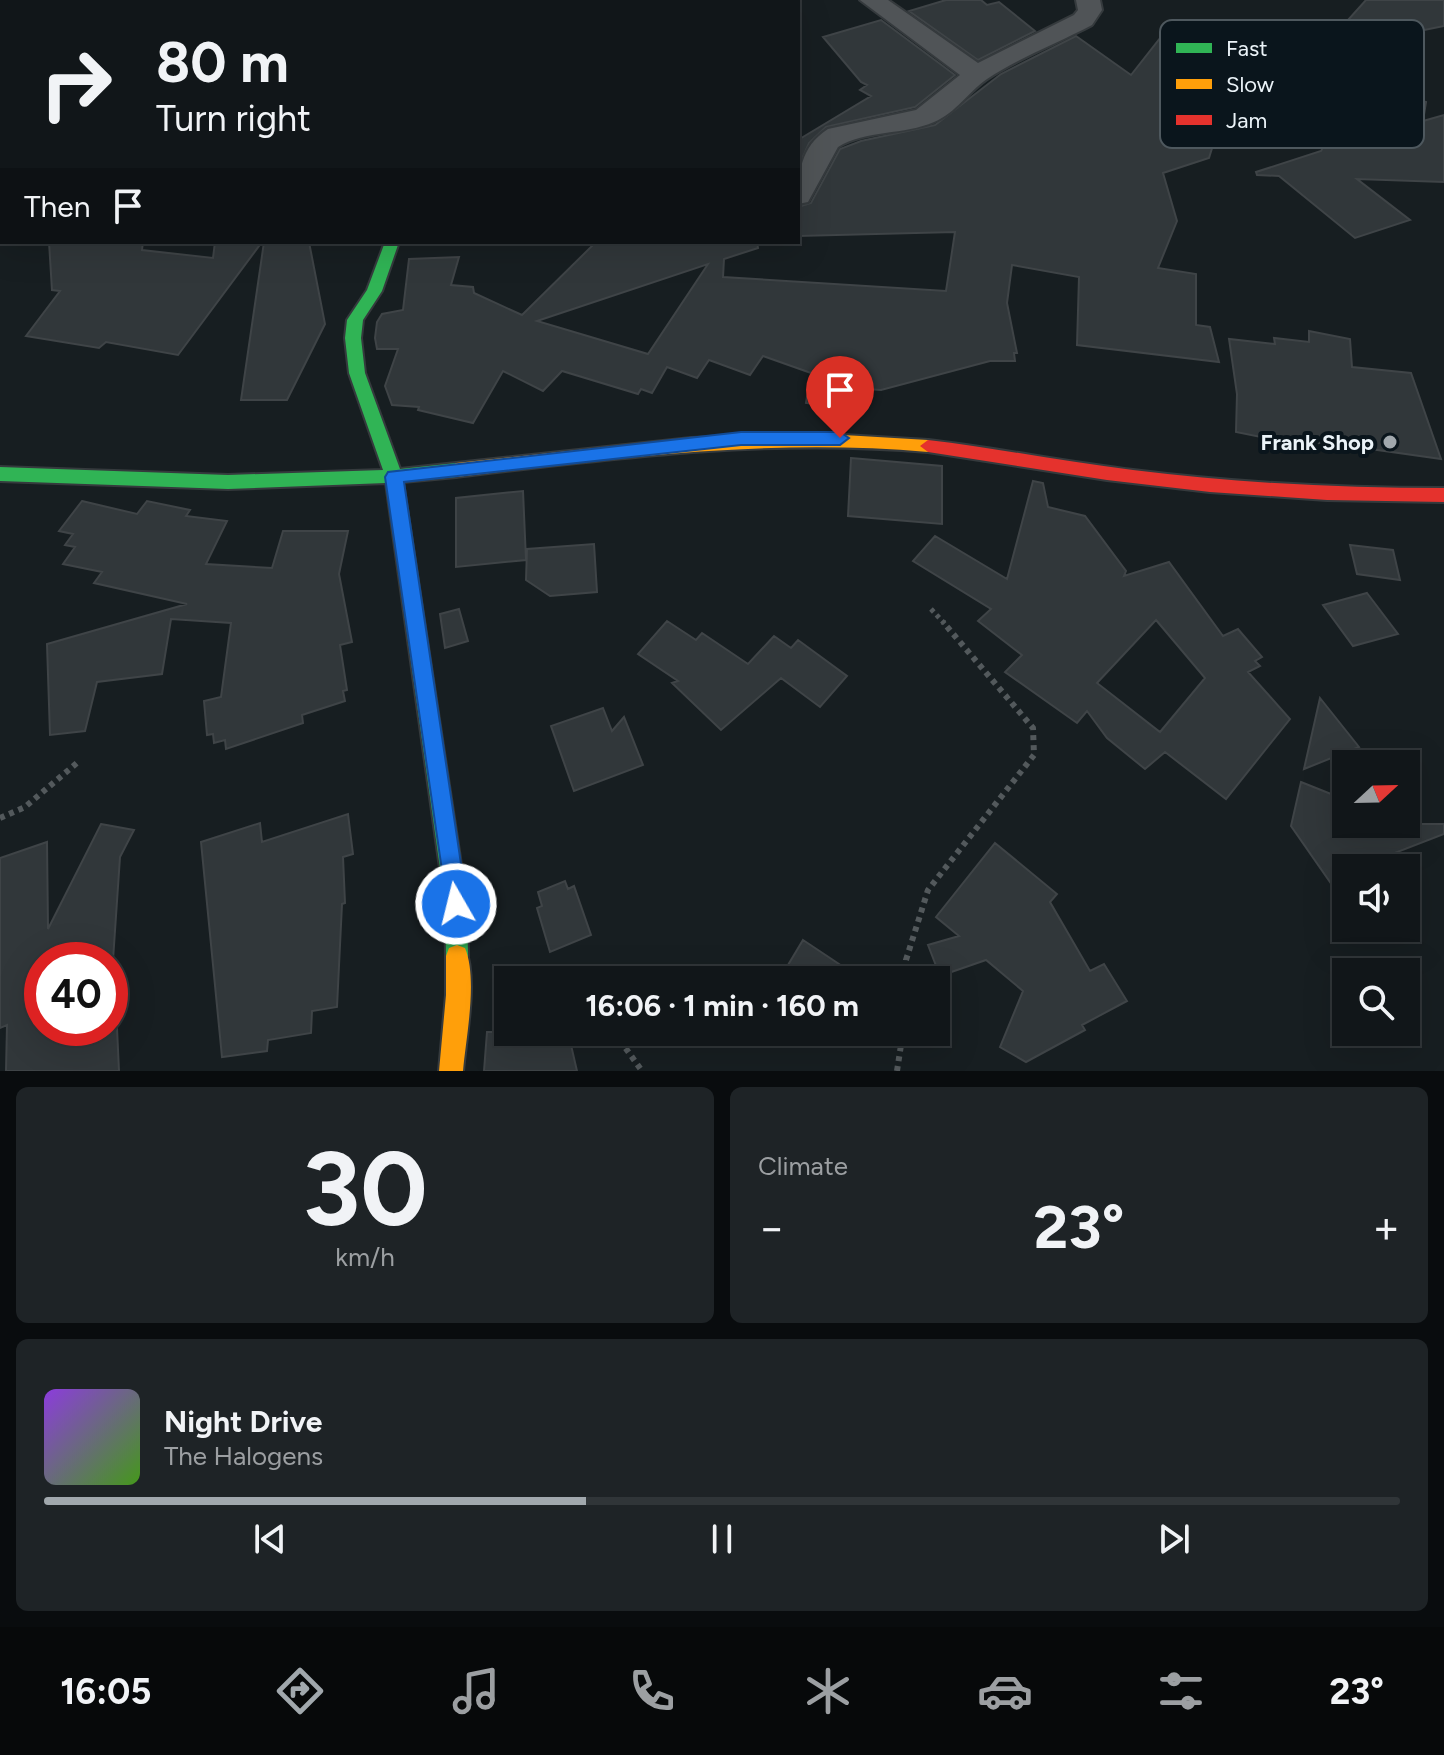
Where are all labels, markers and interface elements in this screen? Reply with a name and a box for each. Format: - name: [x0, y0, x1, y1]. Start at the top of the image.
- legend: [1160, 20, 1424, 148]
- text: 80 m: [156, 29, 289, 96]
- icon: right: [24, 32, 128, 136]
- text: Fast: [1226, 35, 1268, 62]
- text: Slow: [1226, 71, 1275, 98]
- text: Turn right: [156, 97, 311, 140]
- text: Jam: [1226, 107, 1267, 134]
- icon: arrive: [106, 184, 150, 228]
- text: Then: [24, 188, 90, 225]
- pin: [806, 356, 874, 438]
- icon: arrive: [818, 368, 862, 412]
- place label: Frank Shop: [1261, 429, 1374, 456]
- marker: Frank Shop: [1381, 433, 1399, 451]
- north arrow: [1332, 750, 1420, 838]
- map controls: [1332, 750, 1420, 1046]
- button: sound: [1332, 854, 1420, 942]
- position arrow: [414, 862, 498, 946]
- speed limit sign: 40: [24, 942, 128, 1046]
- button: search: [1332, 958, 1420, 1046]
- text: 16:06 · 1 min · 160 m: [585, 987, 859, 1024]
- text: 30: [302, 1126, 428, 1251]
- text: Climate: [758, 1150, 848, 1182]
- text: 23°: [1034, 1191, 1124, 1263]
- text: −: [758, 1201, 785, 1254]
- text: +: [1373, 1201, 1400, 1254]
- text: km/h: [335, 1241, 395, 1273]
- text: Night Drive: [164, 1403, 322, 1440]
- text: The Halogens: [164, 1440, 323, 1472]
- icon: previous: [248, 1517, 292, 1561]
- icon: pause: [700, 1517, 744, 1561]
- icon: next: [1152, 1517, 1196, 1561]
- icon: directions: [272, 1663, 328, 1719]
- icon: music: [448, 1663, 504, 1719]
- icon: phone: [624, 1663, 680, 1719]
- icon: climate: [800, 1663, 856, 1719]
- icon: car: [977, 1663, 1033, 1719]
- icon: filters: [1153, 1663, 1209, 1719]
- text: 16:05: [60, 1670, 151, 1713]
- text: 23°: [1329, 1670, 1384, 1713]

